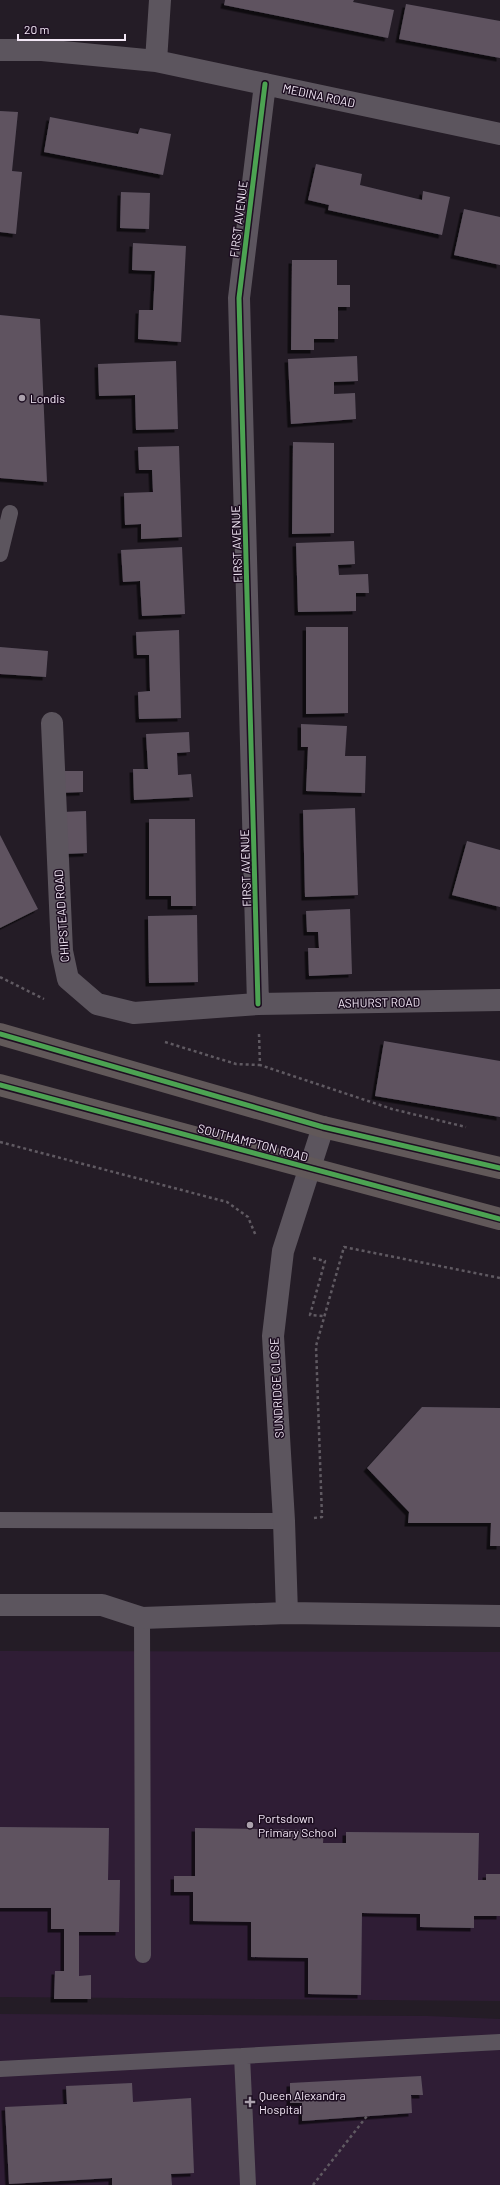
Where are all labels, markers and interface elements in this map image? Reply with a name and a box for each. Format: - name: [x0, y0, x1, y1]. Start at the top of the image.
- scale bar: [18, 16, 125, 42]
- text: 20 m: [24, 22, 50, 36]
- street label: MEDINA ROAD: [282, 80, 356, 110]
- street label: FIRST AVENUE: [226, 180, 250, 258]
- place label: Londis: [30, 391, 65, 405]
- marker: Londis: [17, 393, 27, 403]
- street label: FIRST AVENUE: [228, 505, 244, 583]
- street label: FIRST AVENUE: [237, 829, 253, 907]
- street label: CHIPSTEAD ROAD: [51, 869, 71, 963]
- street label: ASHURST ROAD: [338, 994, 420, 1010]
- street label: SOUTHAMPTON ROAD: [196, 1121, 310, 1163]
- street label: SUNDRIDGE CLOSE: [266, 1337, 286, 1439]
- place label: Portsdown Primary School: [258, 1811, 337, 1839]
- marker: Portsdown Primary School: [245, 1820, 255, 1830]
- place label: Queen Alexandra Hospital: [259, 2088, 346, 2116]
- marker: Queen Alexandra Hospital: [244, 2096, 256, 2108]

